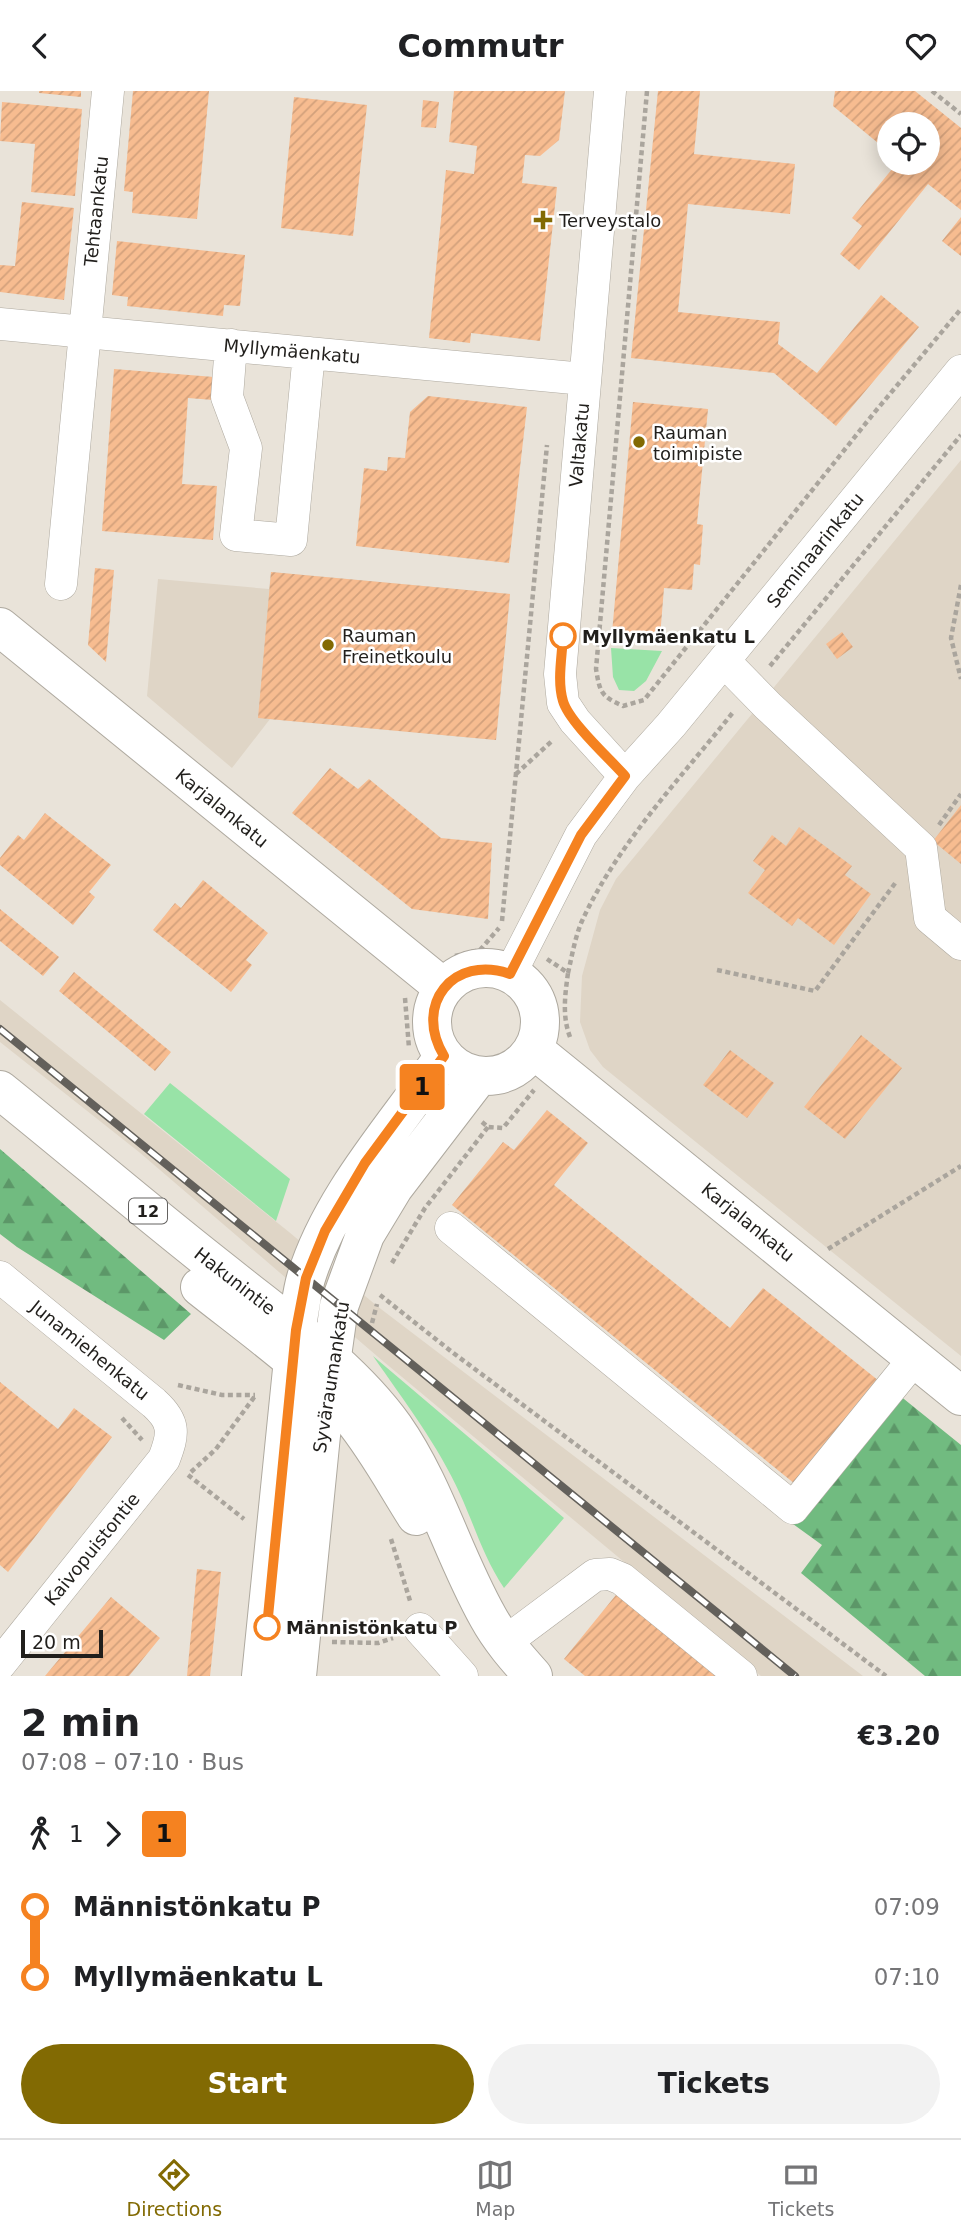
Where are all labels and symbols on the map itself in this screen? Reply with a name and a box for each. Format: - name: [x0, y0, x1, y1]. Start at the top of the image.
- street label: Tehtaankatu: [80, 155, 112, 268]
- marker: Terveystalo: [533, 210, 553, 230]
- place label: Terveystalo: [558, 210, 661, 231]
- street label: Myllymäenkatu: [223, 335, 361, 367]
- street label: Valtakatu: [565, 402, 593, 488]
- place label: Rauman toimipiste: [653, 422, 743, 464]
- marker: Rauman toimipiste: [631, 434, 647, 450]
- street label: Seminaarinkatu: [762, 488, 868, 612]
- marker: Myllymäenkatu L: [550, 623, 576, 649]
- place label: Rauman Freinetkoulu: [342, 625, 452, 667]
- place label: Myllymäenkatu L: [582, 626, 755, 647]
- marker: Rauman Freinetkoulu: [320, 637, 336, 653]
- street label: Karjalankatu: [171, 764, 273, 852]
- line badge: 1: [399, 1064, 445, 1110]
- street label: Karjalankatu: [697, 1178, 799, 1266]
- road number: 12: [129, 1199, 167, 1223]
- street label: Hakunintie: [190, 1243, 280, 1319]
- street label: Junamiehenkatu: [26, 1295, 153, 1404]
- street label: Syväraumankatu: [309, 1300, 353, 1454]
- street label: Kaivopuistontie: [40, 1488, 144, 1610]
- marker: Männistönkatu P: [254, 1614, 280, 1640]
- place label: Männistönkatu P: [286, 1617, 457, 1638]
- scale bar: [21, 1627, 103, 1659]

